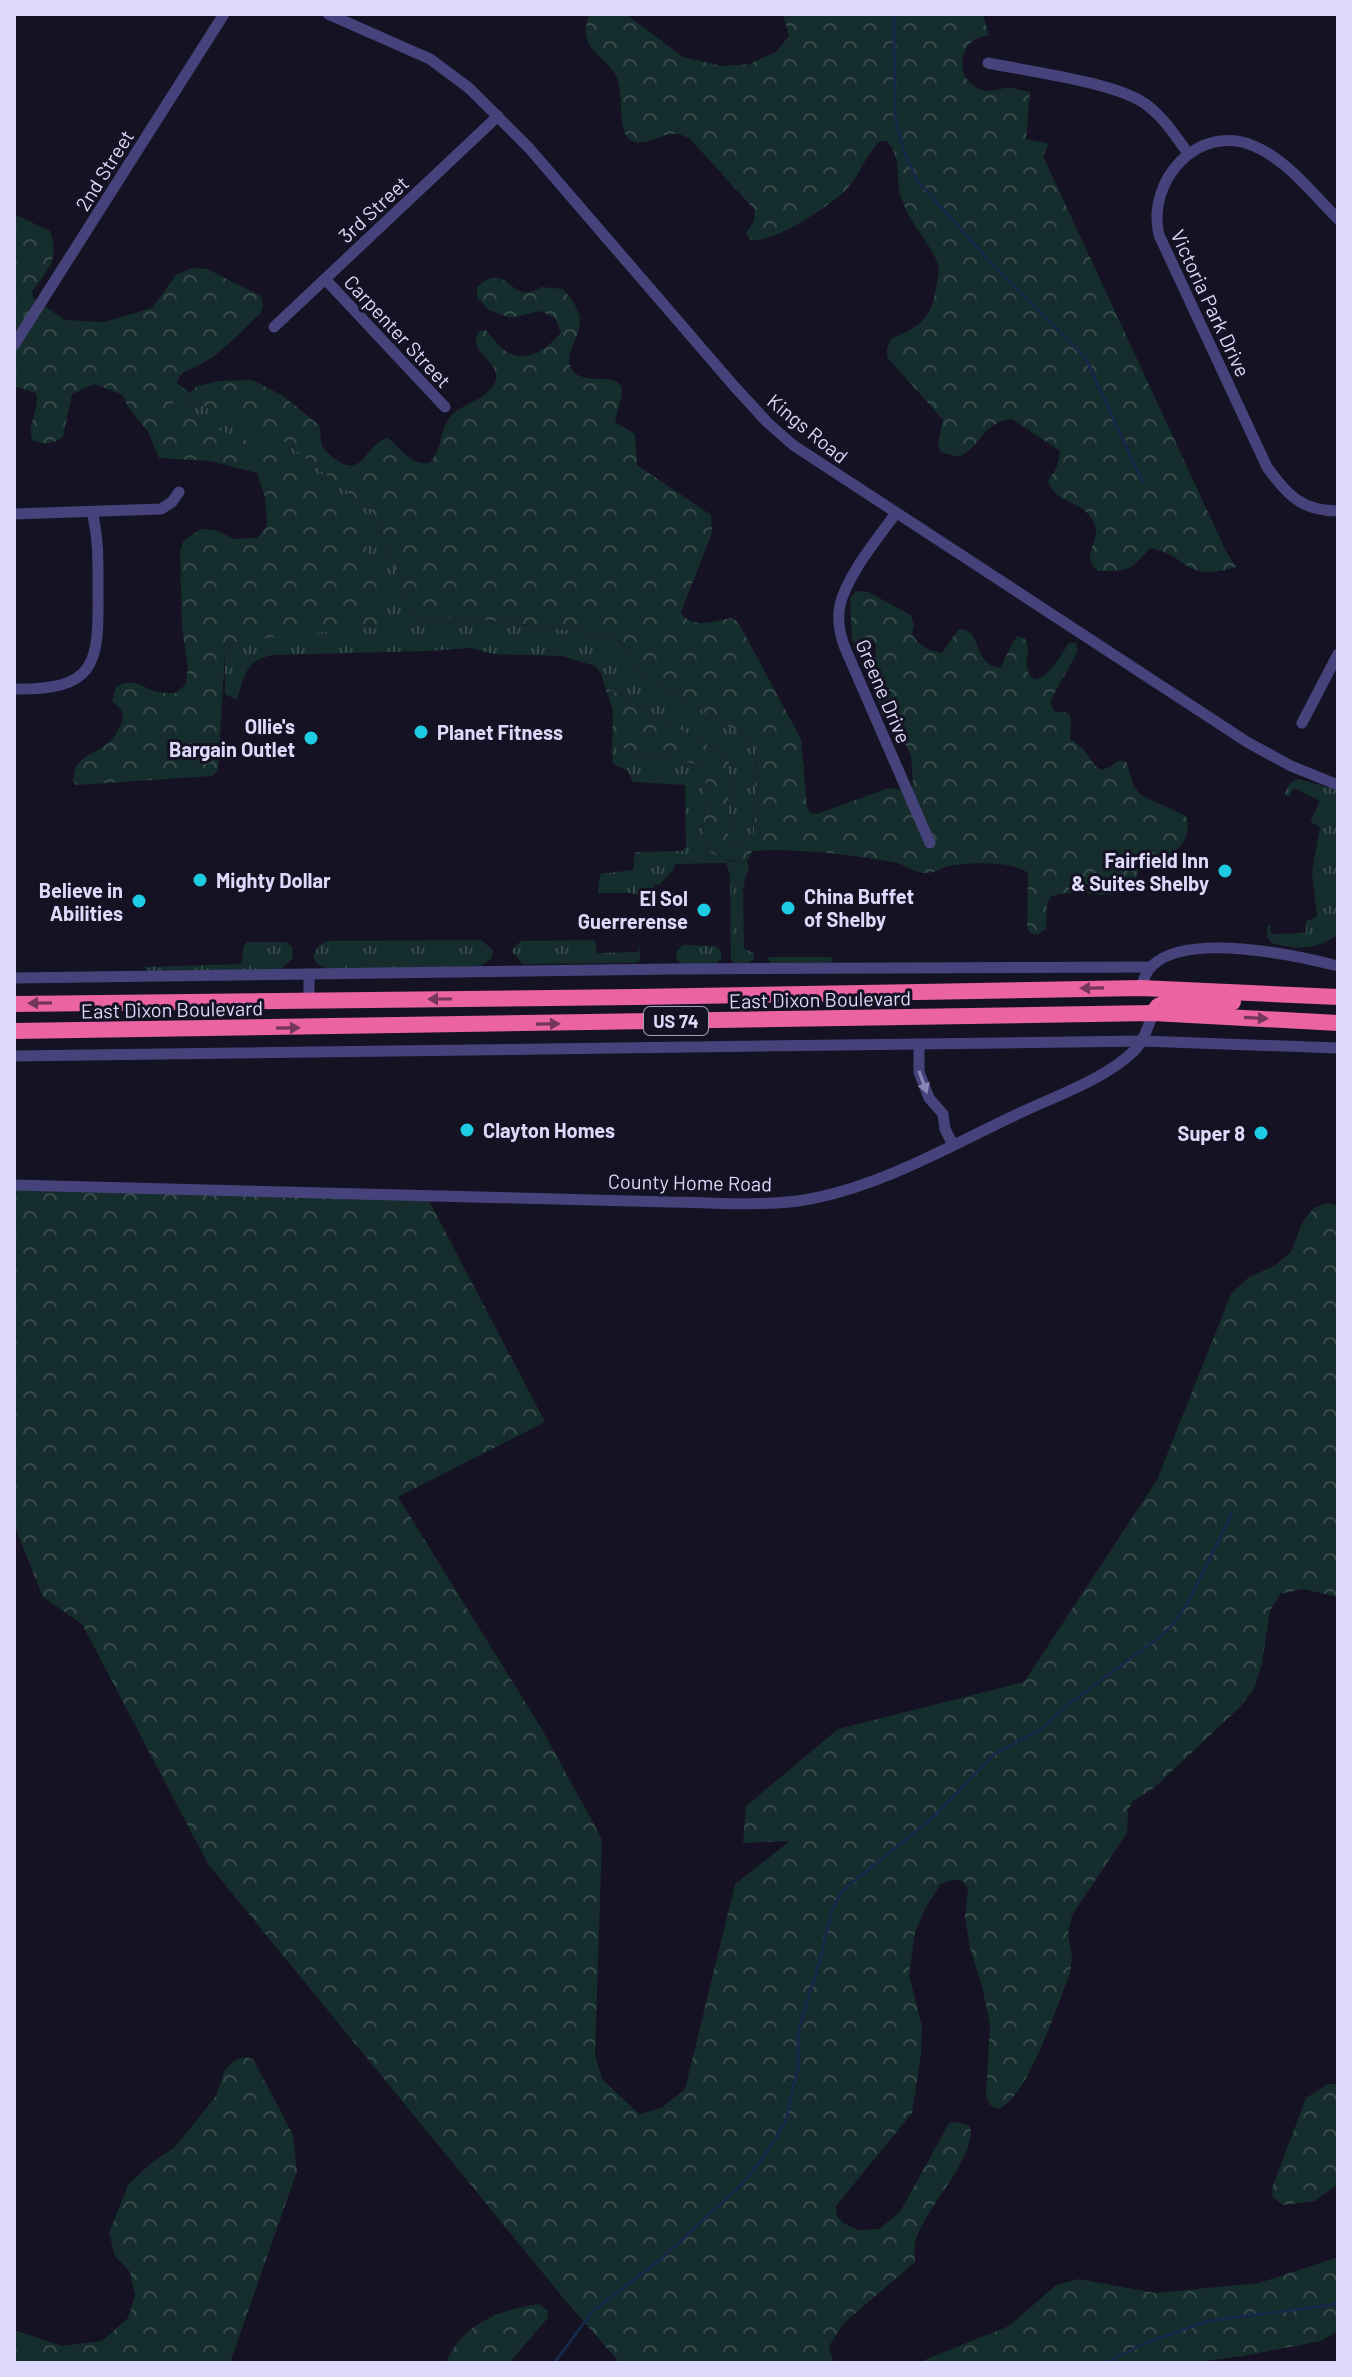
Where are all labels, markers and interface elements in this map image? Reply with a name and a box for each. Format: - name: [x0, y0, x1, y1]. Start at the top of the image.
- street label: 2nd Street: [70, 125, 138, 215]
- street label: 3rd Street: [333, 171, 413, 247]
- street label: Victoria Park Drive: [1166, 226, 1256, 380]
- street label: Carpenter Street: [340, 270, 456, 392]
- street label: Kings Road: [763, 388, 853, 468]
- street label: Greene Drive: [851, 635, 917, 747]
- place label: Ollie's Bargain Outlet: [169, 714, 295, 761]
- place label: Planet Fitness: [437, 720, 563, 744]
- marker: Planet Fitness: [412, 723, 430, 741]
- marker: Ollie's Bargain Outlet: [302, 729, 320, 747]
- place label: Fairfield Inn & Suites Shelby: [1071, 848, 1209, 895]
- marker: Fairfield Inn & Suites Shelby: [1216, 862, 1234, 880]
- place label: Mighty Dollar: [216, 868, 331, 892]
- marker: Mighty Dollar: [191, 871, 209, 889]
- place label: Believe in Abilities: [39, 878, 123, 925]
- place label: China Buffet of Shelby: [804, 884, 914, 931]
- place label: El Sol Guerrerense: [578, 886, 688, 933]
- marker: Believe in Abilities: [130, 892, 148, 910]
- marker: China Buffet of Shelby: [779, 899, 797, 917]
- marker: El Sol Guerrerense: [695, 901, 713, 919]
- one-way arrow: [1079, 982, 1104, 995]
- street label: East Dixon Boulevard: [729, 985, 911, 1013]
- one-way arrow: [427, 992, 452, 1005]
- street label: East Dixon Boulevard: [81, 995, 263, 1023]
- one-way arrow: [27, 997, 52, 1009]
- road number: US 74: [644, 1007, 708, 1035]
- one-way arrow: [1244, 1012, 1269, 1025]
- one-way arrow: [536, 1018, 561, 1030]
- one-way arrow: [276, 1022, 301, 1034]
- one-way arrow: [918, 1070, 930, 1094]
- place label: Clayton Homes: [483, 1118, 615, 1142]
- marker: Clayton Homes: [458, 1121, 476, 1139]
- place label: Super 8: [1178, 1121, 1245, 1145]
- marker: Super 8: [1252, 1124, 1270, 1142]
- street label: County Home Road: [608, 1169, 772, 1195]

